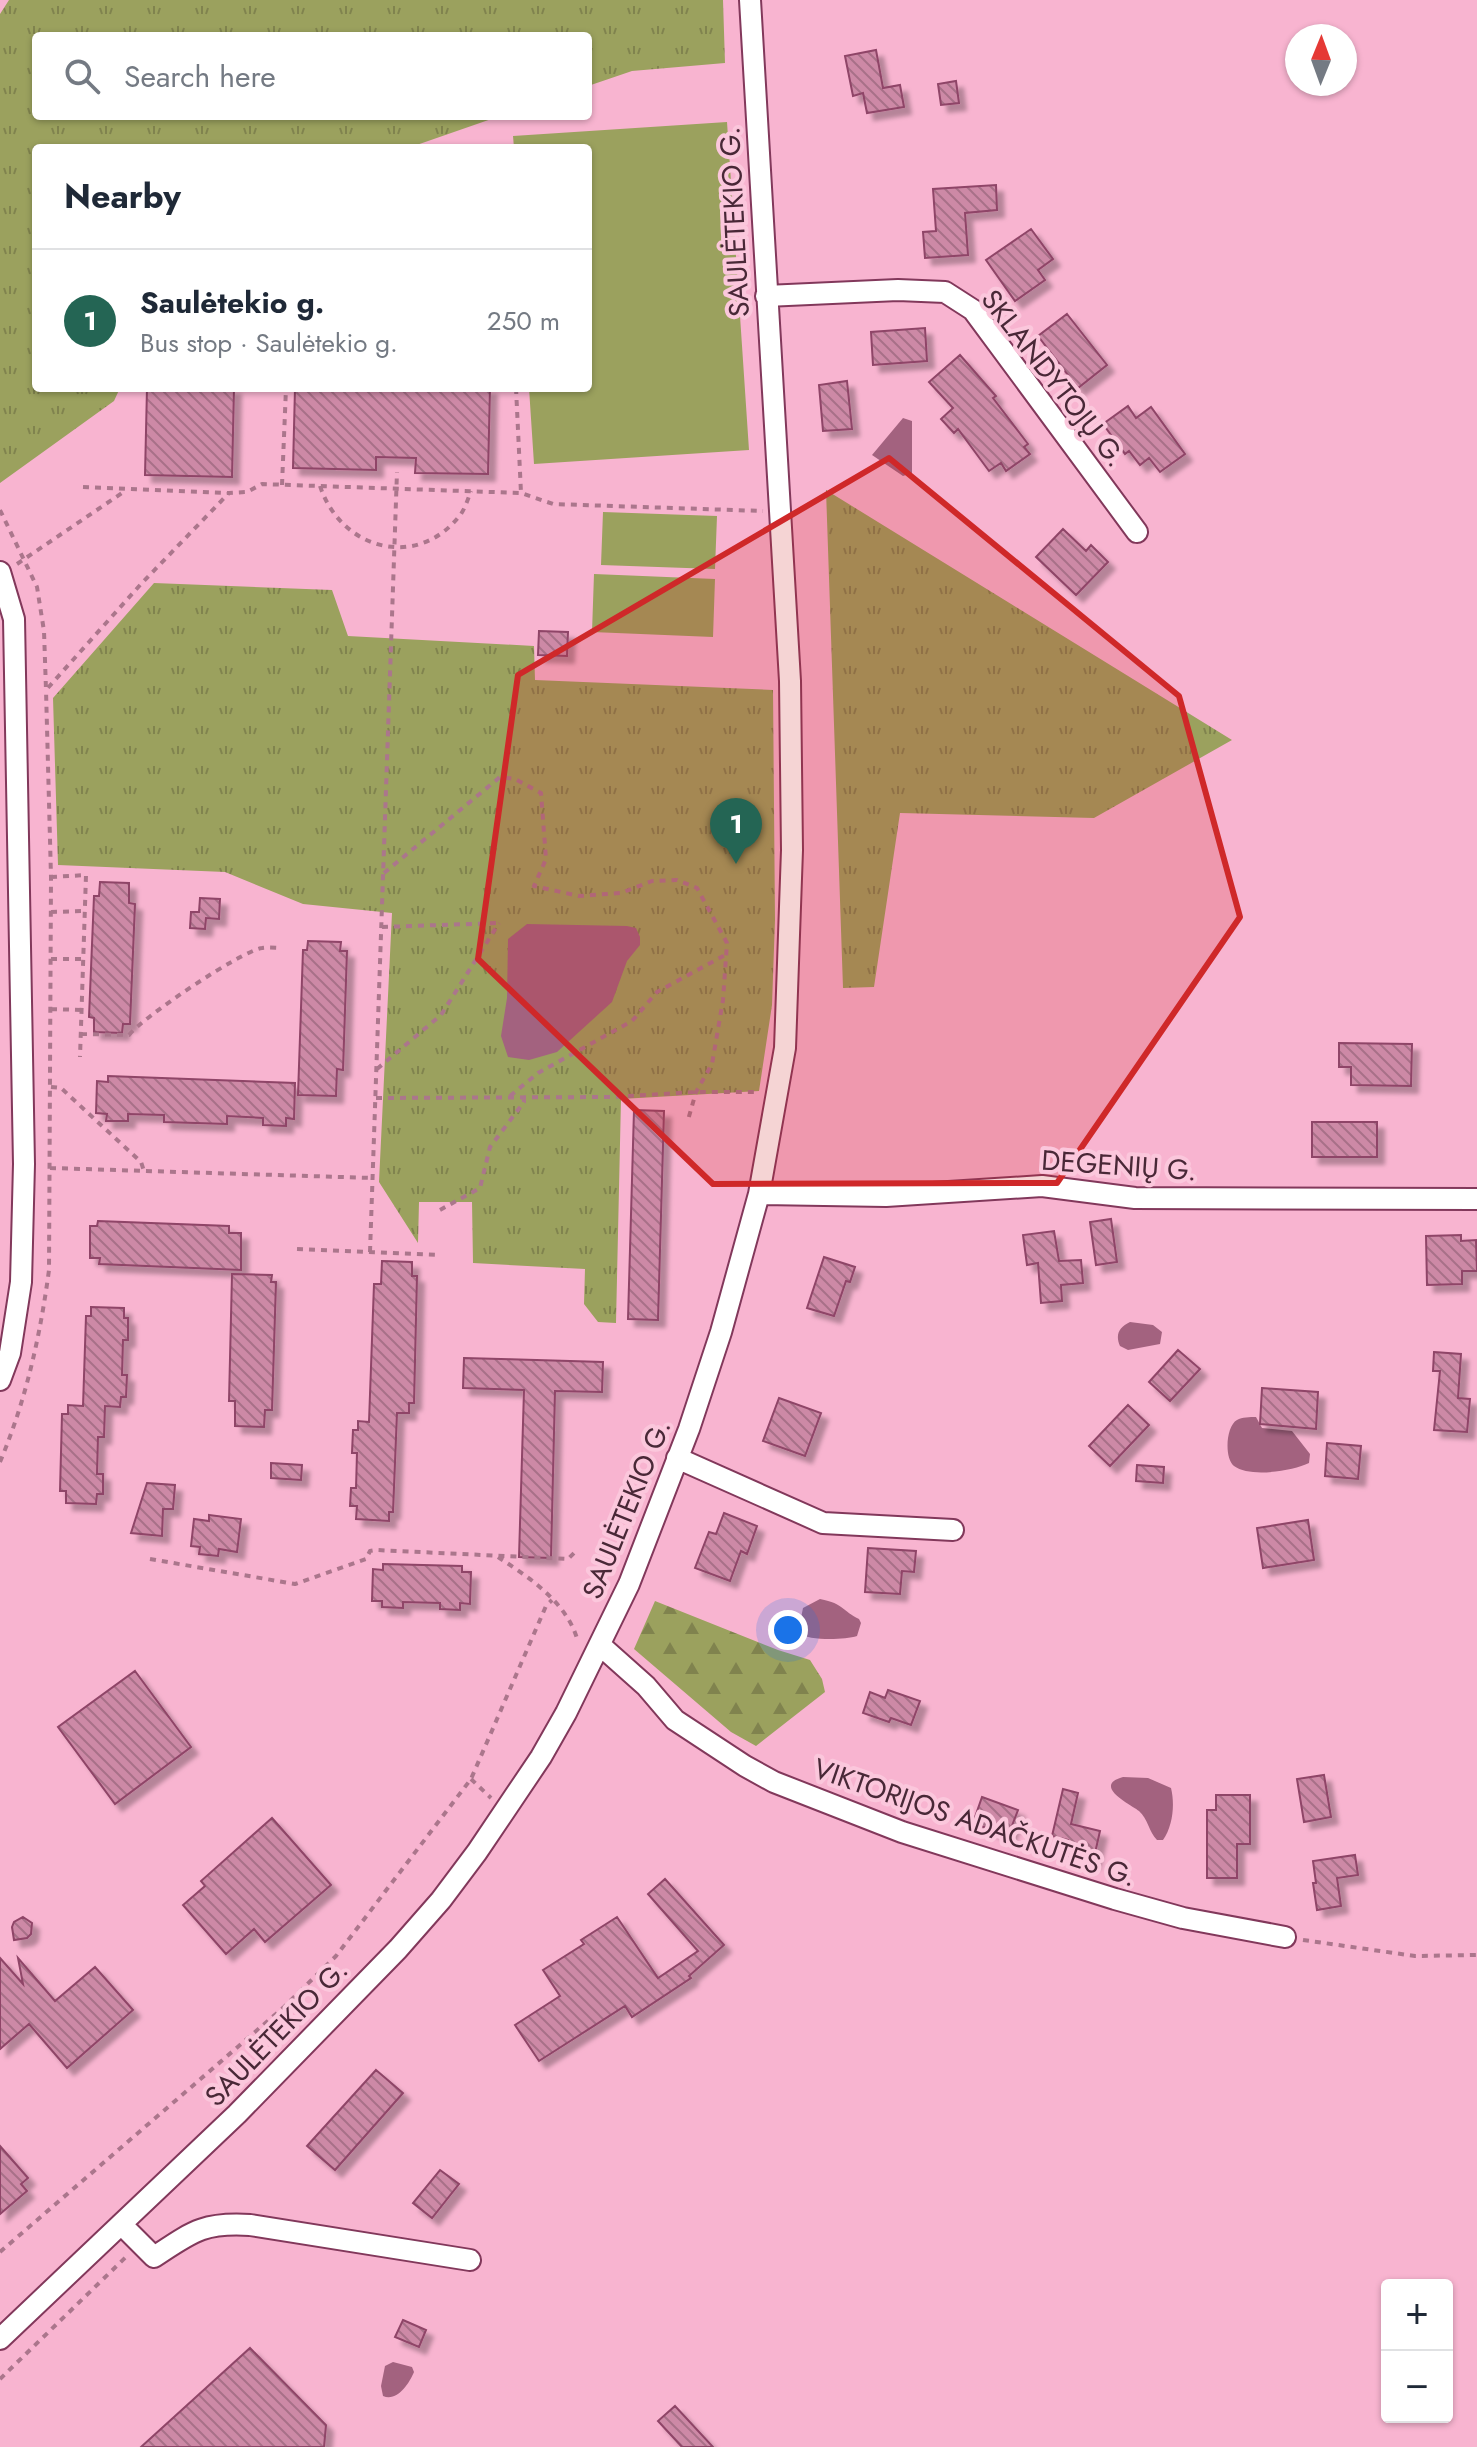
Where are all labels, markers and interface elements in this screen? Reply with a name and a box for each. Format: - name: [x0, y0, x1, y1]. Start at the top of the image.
- north arrow: [1285, 24, 1357, 96]
- search box: [32, 32, 592, 120]
- icon: search: [60, 54, 104, 98]
- text: Search here: [124, 55, 276, 98]
- street label: SAULĖTEKIO G.: [709, 126, 760, 318]
- text: Nearby: [64, 172, 181, 221]
- text: Saulėtekio g.: [140, 281, 324, 324]
- street label: SKLANDYTOJŲ G.: [971, 281, 1136, 476]
- text: 1: [83, 302, 97, 340]
- text: 250 m: [487, 302, 560, 340]
- text: Bus stop · Saulėtekio g.: [140, 324, 398, 362]
- pin: 1: [710, 798, 762, 864]
- street label: DEGENIŲ G.: [1040, 1140, 1198, 1191]
- street label: SAULĖTEKIO G.: [572, 1413, 681, 1605]
- your location: [768, 1610, 808, 1650]
- street label: VIKTORIJOS ADAČKUTĖS G.: [808, 1748, 1142, 1897]
- street label: SAULĖTEKIO G.: [196, 1951, 357, 2116]
- map controls: [1381, 2279, 1453, 2423]
- button: +: [1381, 2279, 1453, 2351]
- button: −: [1381, 2351, 1453, 2423]

